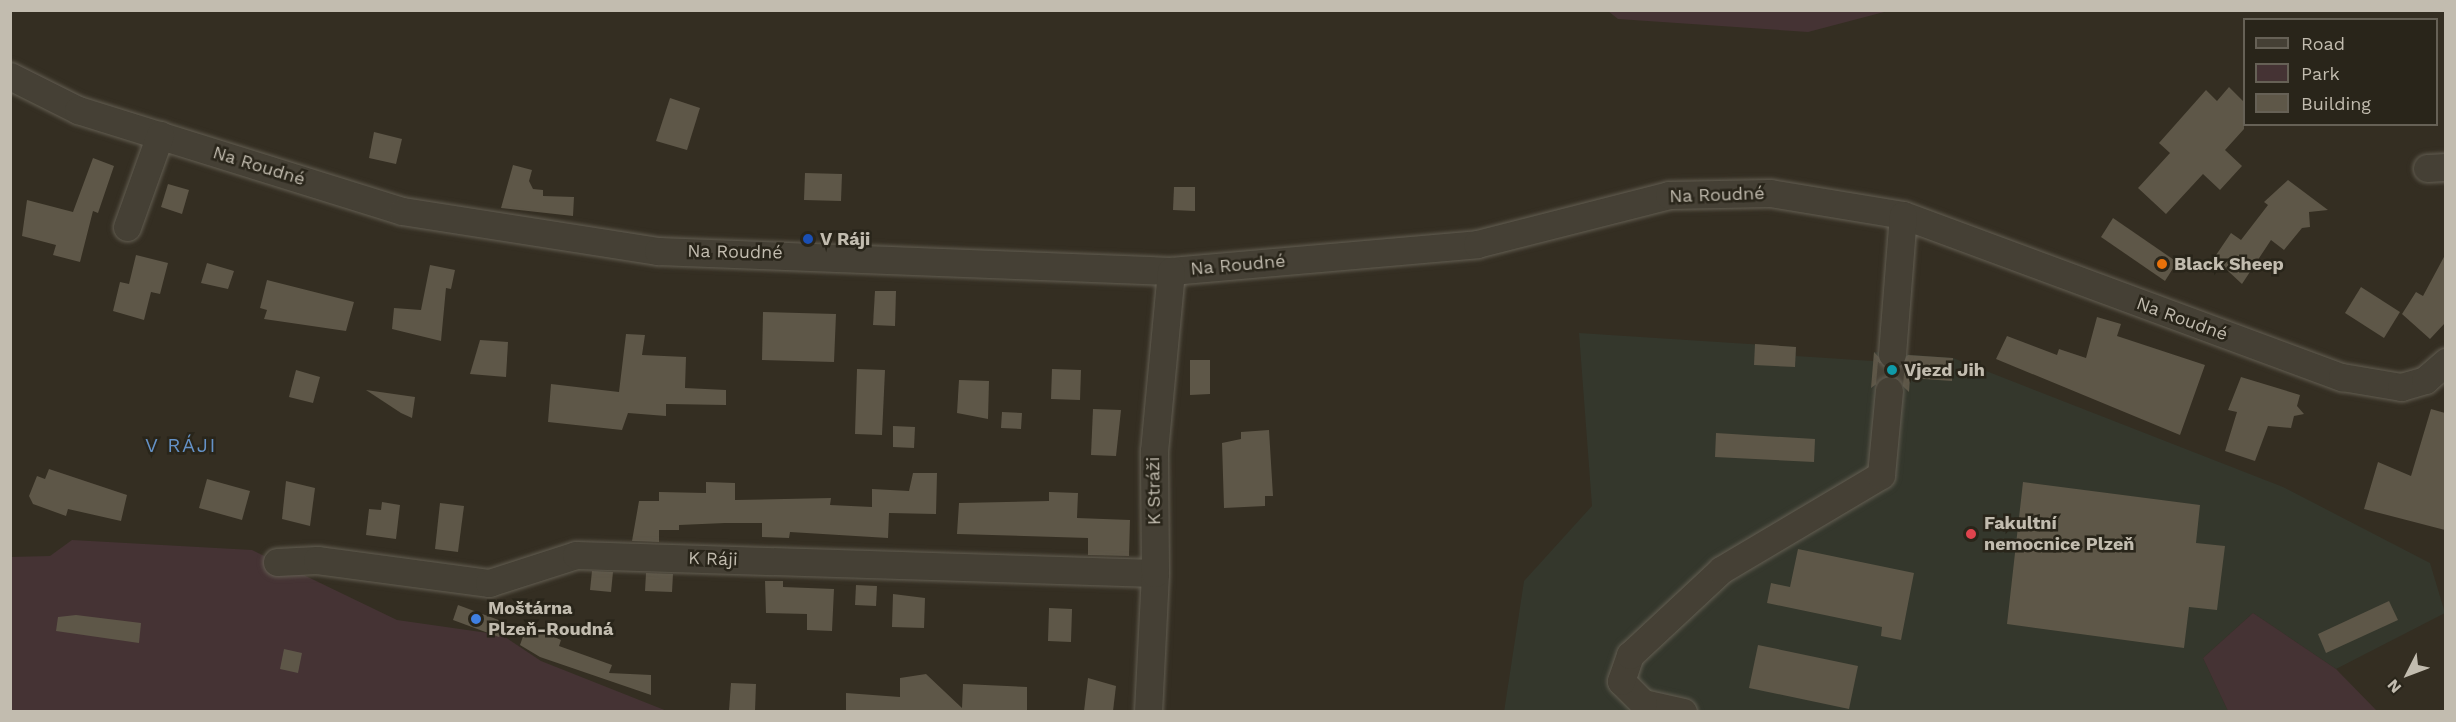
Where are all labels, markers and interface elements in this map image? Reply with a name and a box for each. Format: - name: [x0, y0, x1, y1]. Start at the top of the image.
- legend: [2243, 18, 2438, 126]
- text: Road: [2301, 33, 2345, 54]
- text: Park: [2301, 63, 2340, 84]
- text: Building: [2301, 93, 2371, 114]
- street label: Na Roudné: [210, 142, 308, 190]
- street label: Na Roudné: [1669, 183, 1765, 207]
- place label: V Ráji: [820, 228, 871, 250]
- marker: V Ráji: [801, 232, 815, 246]
- street label: Na Roudné: [687, 240, 783, 264]
- street label: Na Roudné: [1189, 250, 1287, 280]
- place label: Black Sheep: [2174, 253, 2284, 275]
- marker: Black Sheep: [2155, 257, 2169, 271]
- street label: Na Roudné: [2133, 292, 2231, 346]
- place label: Vjezd Jih: [1904, 359, 1985, 381]
- marker: Vjezd Jih: [1885, 363, 1899, 377]
- district label: V RÁJI: [145, 433, 217, 457]
- street label: K Stráži: [1143, 456, 1165, 526]
- place label: Fakultní nemocnice Plzeň: [1984, 513, 2135, 556]
- marker: Fakultní nemocnice Plzeň: [1962, 525, 1980, 543]
- street label: K Ráji: [688, 547, 738, 571]
- place label: Moštárna Plzeň-Roudná: [488, 598, 613, 640]
- marker: Moštárna Plzeň-Roudná: [469, 612, 483, 626]
- north arrow: [2378, 644, 2438, 704]
- text: N: [2383, 676, 2405, 697]

